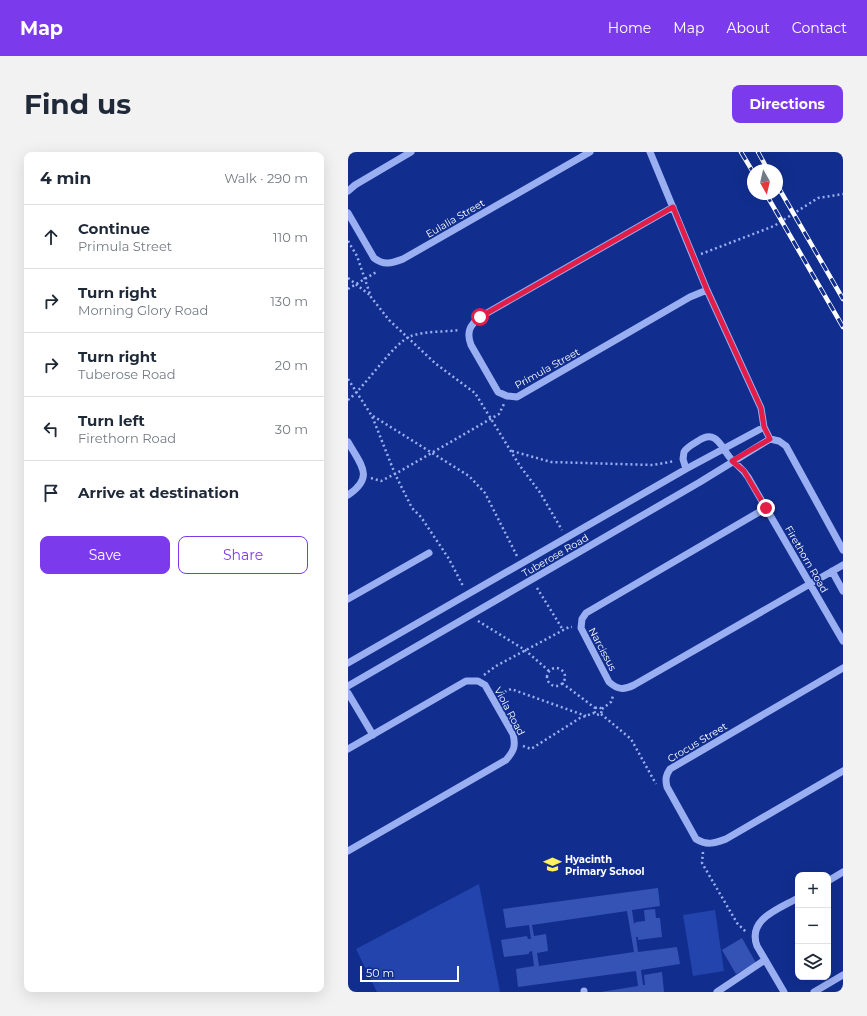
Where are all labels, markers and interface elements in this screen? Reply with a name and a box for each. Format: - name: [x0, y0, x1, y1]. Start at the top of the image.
- text: Map: [20, 17, 63, 40]
- text: Home: [608, 19, 651, 37]
- text: Map: [673, 19, 704, 37]
- text: About: [726, 19, 770, 37]
- text: Contact: [792, 19, 847, 37]
- button: Directions: [732, 85, 843, 123]
- text: Find us: [24, 87, 131, 121]
- north arrow: [747, 164, 783, 200]
- text: 4 min: [40, 168, 91, 188]
- text: Walk · 290 m: [224, 170, 308, 186]
- street label: Eulalia Street: [423, 196, 487, 241]
- text: Continue: [78, 219, 150, 238]
- icon: ahead: [40, 226, 62, 248]
- text: 110 m: [273, 229, 308, 245]
- text: Primula Street: [78, 238, 172, 254]
- text: Turn right: [78, 283, 157, 302]
- icon: right: [40, 290, 62, 312]
- text: 130 m: [270, 293, 308, 309]
- text: Morning Glory Road: [78, 302, 208, 318]
- route start: [471, 308, 489, 326]
- street label: Primula Street: [512, 345, 582, 392]
- text: Turn right: [78, 347, 157, 366]
- icon: right: [40, 354, 62, 376]
- text: 20 m: [275, 357, 308, 373]
- text: Tuberose Road: [78, 366, 175, 382]
- text: Turn left: [78, 411, 145, 430]
- icon: left: [40, 418, 62, 440]
- text: 30 m: [275, 421, 308, 437]
- text: Firethorn Road: [78, 430, 176, 446]
- icon: arrive: [40, 482, 62, 504]
- text: Arrive at destination: [78, 483, 239, 502]
- route end: [757, 499, 775, 517]
- street label: Firethorn Road: [782, 523, 831, 595]
- street label: Tuberose Road: [520, 531, 591, 580]
- button: Save: [40, 536, 170, 574]
- button: Share: [178, 536, 308, 574]
- street label: Narcissus: [586, 625, 620, 673]
- street label: Viola Road: [491, 685, 528, 738]
- street label: Crocus Street: [665, 720, 729, 765]
- place label: Hyacinth Primary School: [565, 853, 645, 878]
- school or university icon: Hyacinth Primary School: [542, 855, 562, 875]
- map controls: [795, 872, 831, 980]
- button: +: [795, 872, 831, 908]
- button: −: [795, 908, 831, 944]
- button: layers: [795, 944, 831, 980]
- scale bar: [360, 964, 459, 983]
- text: 50 m: [366, 966, 394, 980]

